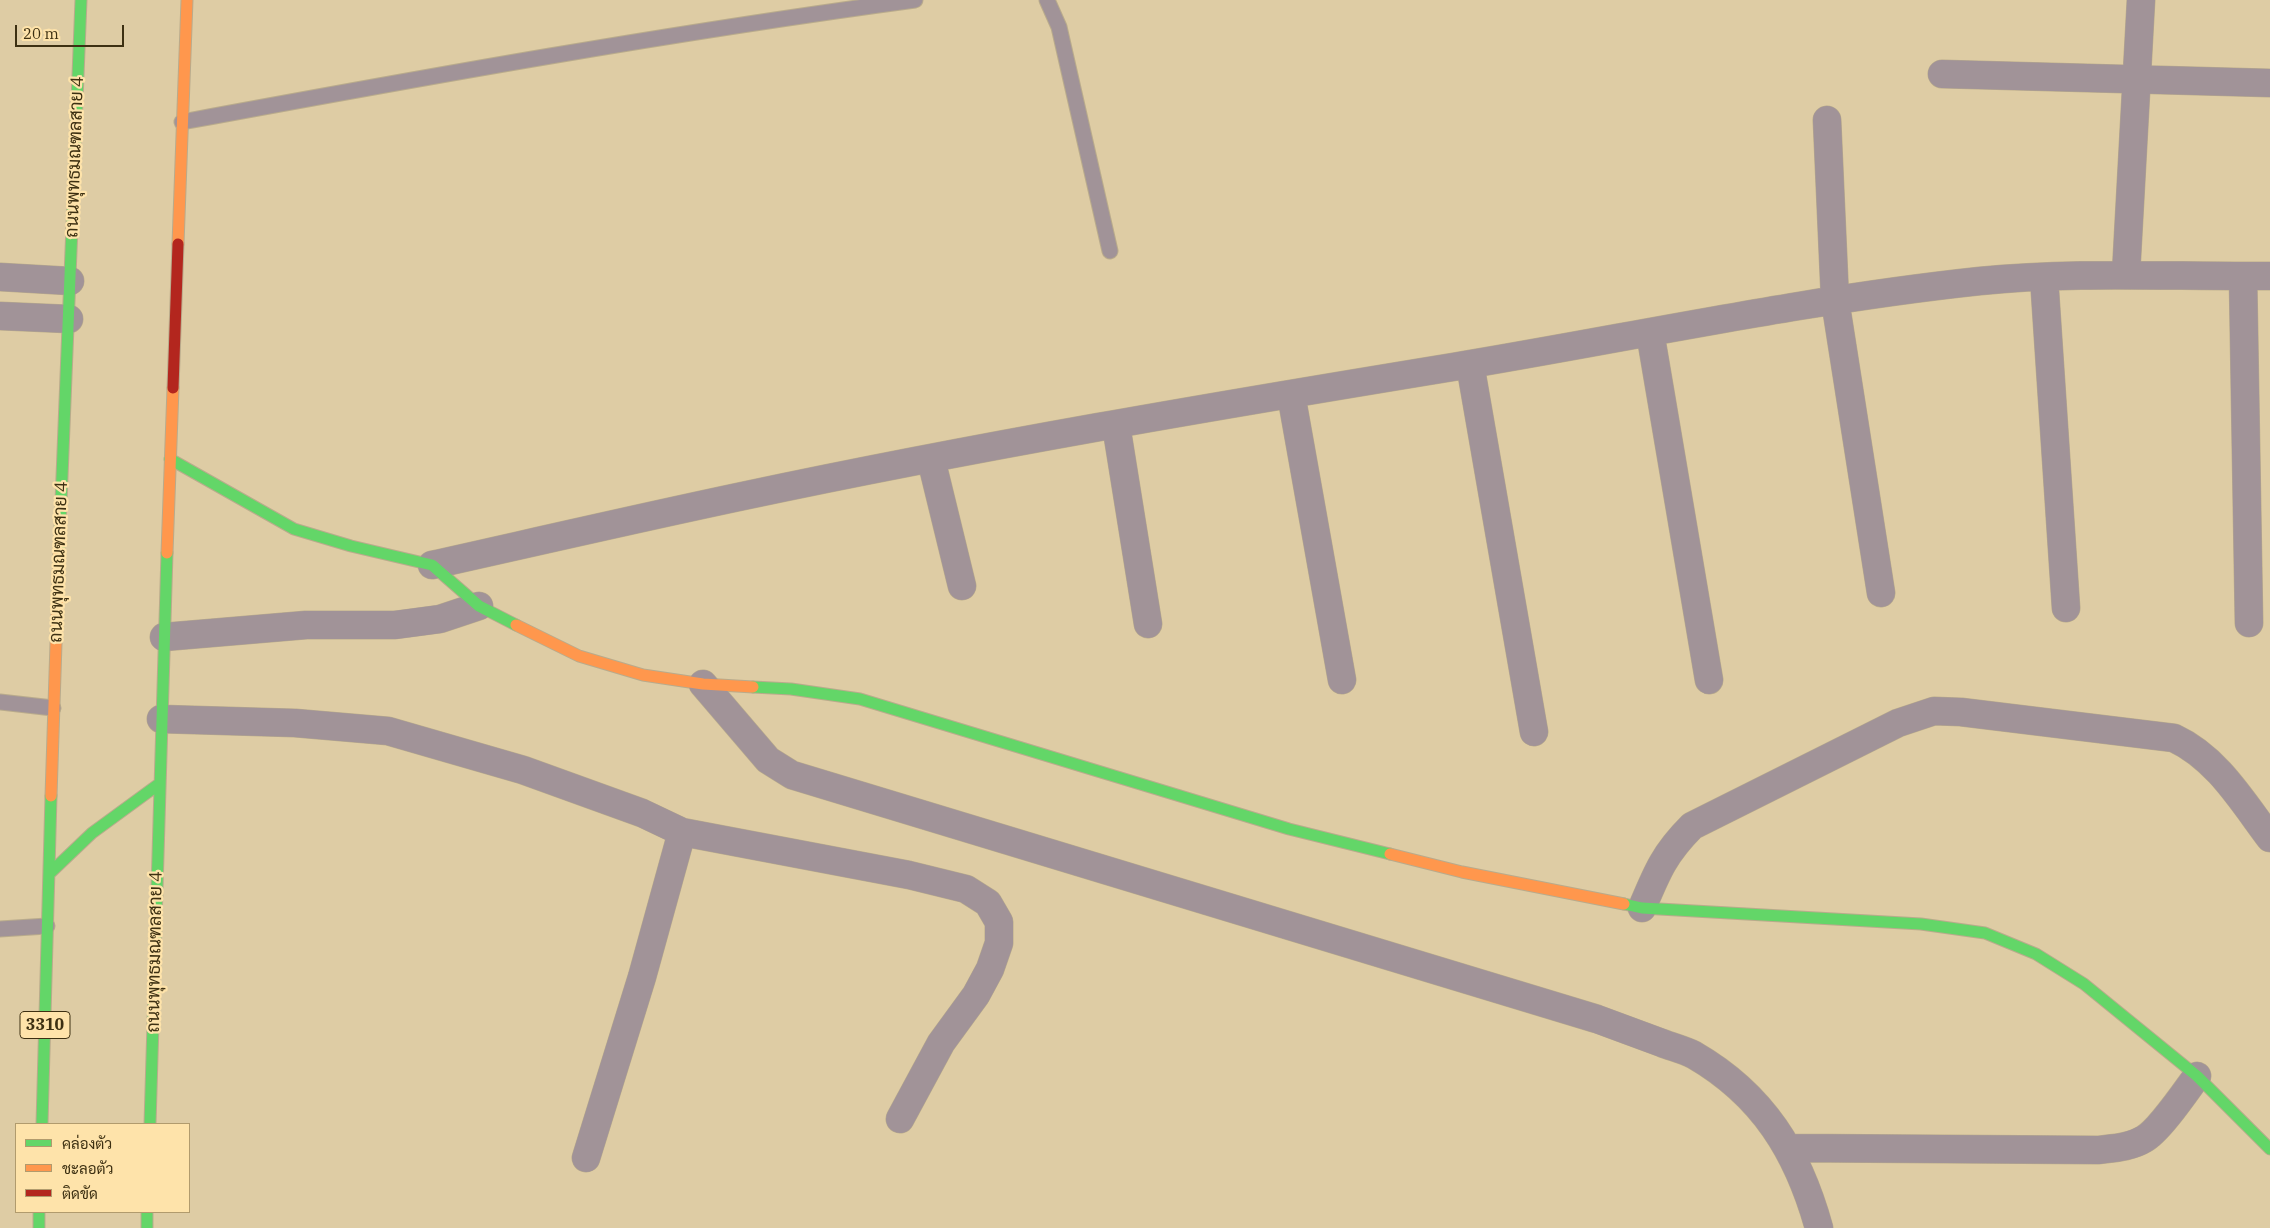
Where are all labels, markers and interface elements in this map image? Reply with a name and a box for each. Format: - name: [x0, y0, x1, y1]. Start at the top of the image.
- scale bar: [18, 15, 126, 47]
- text: 20 m: [23, 24, 59, 43]
- street label: ถนนพุทธมณฑลสาย 4: [61, 76, 89, 238]
- street label: ถนนพุทธมณฑลสาย 4: [45, 481, 73, 643]
- street label: ถนนพุทธมณฑลสาย 4: [143, 871, 167, 1033]
- road number: 3310: [20, 1012, 70, 1038]
- legend: [15, 1123, 190, 1213]
- text: คล่องตัว: [62, 1134, 112, 1153]
- text: ชะลอตัว: [62, 1159, 113, 1178]
- text: ติดขัด: [62, 1184, 98, 1203]

